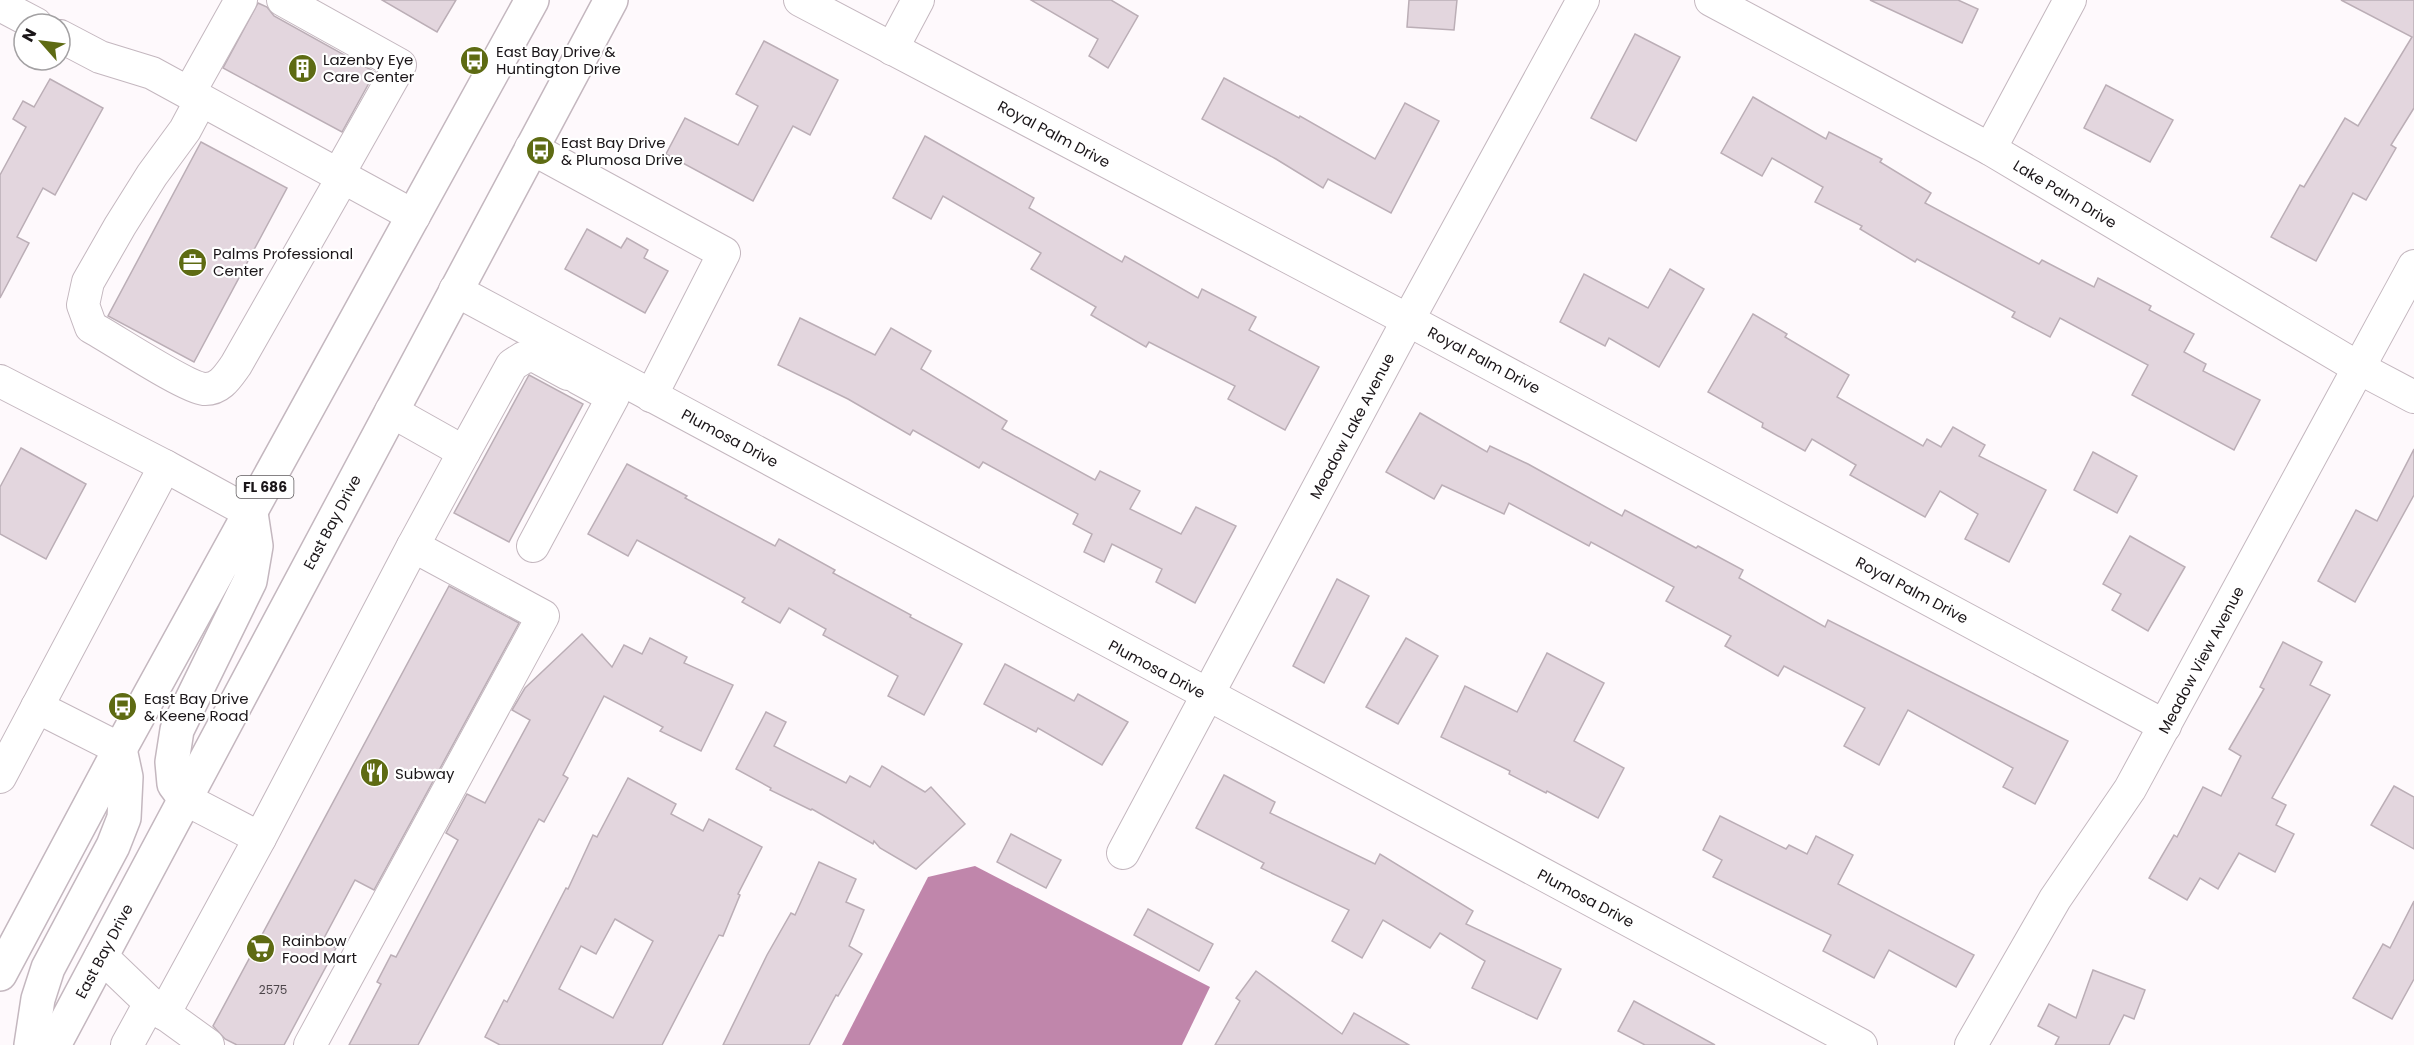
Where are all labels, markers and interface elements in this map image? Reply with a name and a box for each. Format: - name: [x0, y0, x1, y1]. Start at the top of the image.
- north arrow: [12, 12, 72, 72]
- text: N: [16, 24, 42, 46]
- place label: East Bay Drive & Huntington Drive: [496, 41, 621, 79]
- bus stop icon: East Bay Drive & Huntington Drive: [459, 44, 491, 76]
- place label: Lazenby Eye Care Center: [323, 49, 415, 87]
- building icon: Lazenby Eye Care Center: [286, 52, 318, 84]
- street label: Royal Palm Drive: [994, 95, 1114, 173]
- place label: East Bay Drive & Plumosa Drive: [561, 132, 683, 170]
- bus stop icon: East Bay Drive & Plumosa Drive: [524, 135, 556, 167]
- street label: Lake Palm Drive: [2009, 155, 2121, 233]
- place label: Palms Professional Center: [213, 243, 353, 281]
- office icon: Palms Professional Center: [176, 246, 208, 278]
- street label: Royal Palm Drive: [1424, 321, 1544, 399]
- street label: Meadow Lake Avenue: [1305, 349, 1399, 503]
- street label: Plumosa Drive: [678, 404, 782, 472]
- street label: East Bay Drive: [298, 471, 366, 573]
- road number: FL 686: [236, 476, 294, 498]
- street label: Royal Palm Drive: [1852, 551, 1972, 629]
- street label: Meadow View Avenue: [2153, 583, 2249, 737]
- street label: Plumosa Drive: [1105, 635, 1209, 703]
- place label: East Bay Drive & Keene Road: [144, 688, 249, 726]
- bus stop icon: East Bay Drive & Keene Road: [107, 691, 139, 723]
- restaurant icon: Subway: [358, 757, 390, 789]
- place label: Subway: [395, 763, 455, 784]
- street label: Plumosa Drive: [1534, 864, 1638, 932]
- street label: East Bay Drive: [70, 900, 138, 1002]
- place label: Rainbow Food Mart: [282, 930, 357, 968]
- supermarket icon: Rainbow Food Mart: [245, 933, 277, 965]
- house number: 2575: [259, 981, 287, 998]

